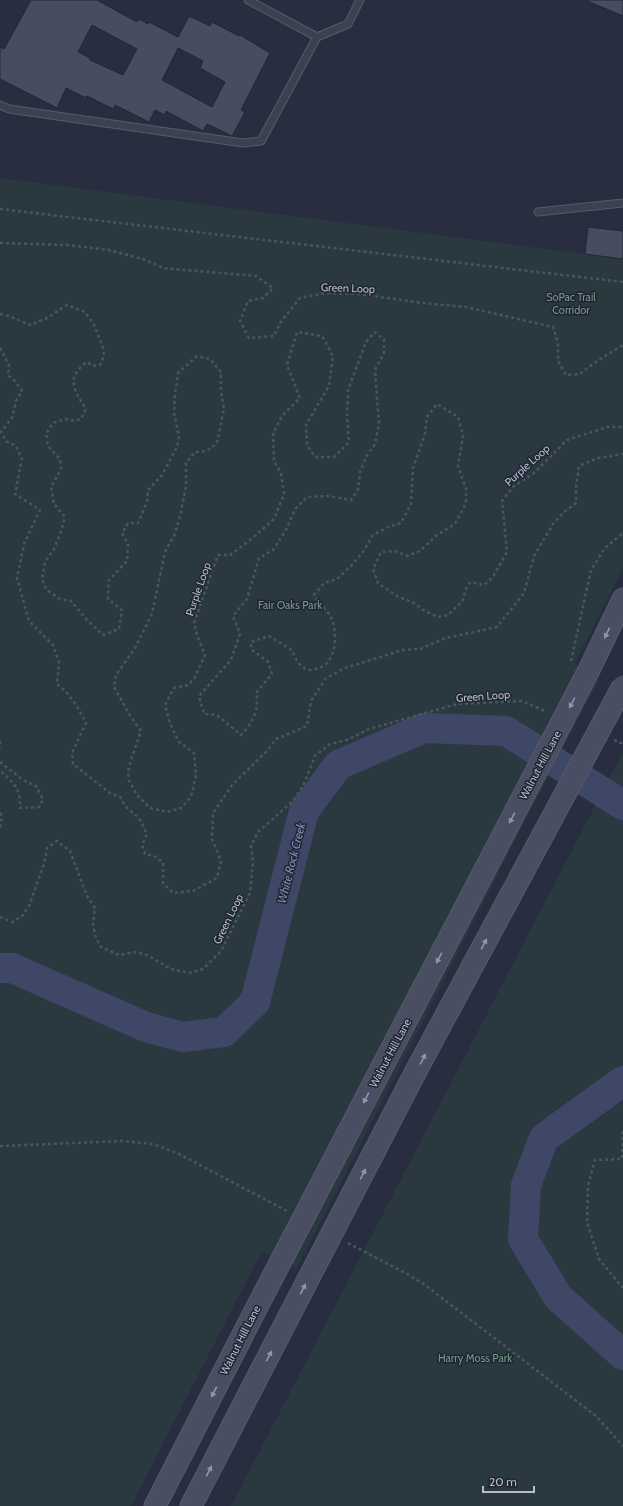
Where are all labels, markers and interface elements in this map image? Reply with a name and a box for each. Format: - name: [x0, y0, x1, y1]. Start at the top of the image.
- street label: Green Loop: [321, 280, 375, 296]
- park label: SoPac Trail Corridor: [546, 290, 596, 317]
- street label: Purple Loop: [502, 441, 552, 489]
- street label: Purple Loop: [182, 560, 214, 618]
- park label: Fair Oaks Park: [258, 598, 322, 612]
- one-way arrow: [604, 628, 610, 639]
- street label: Green Loop: [455, 687, 511, 705]
- one-way arrow: [569, 697, 576, 709]
- street label: Walnut Hill Lane: [516, 728, 564, 802]
- one-way arrow: [509, 812, 516, 824]
- water label: White Rock Creek: [274, 820, 308, 905]
- street label: Green Loop: [210, 892, 246, 946]
- one-way arrow: [481, 938, 488, 950]
- one-way arrow: [436, 953, 443, 964]
- street label: Walnut Hill Lane: [366, 1016, 414, 1090]
- one-way arrow: [420, 1053, 426, 1064]
- one-way arrow: [363, 1093, 369, 1104]
- one-way arrow: [360, 1168, 366, 1180]
- one-way arrow: [300, 1283, 306, 1295]
- street label: Walnut Hill Lane: [216, 1303, 264, 1377]
- one-way arrow: [265, 1350, 272, 1362]
- park label: Harry Moss Park: [438, 1351, 512, 1365]
- one-way arrow: [210, 1386, 217, 1398]
- one-way arrow: [206, 1466, 212, 1477]
- scale bar: [483, 1468, 534, 1494]
- text: 20 m: [489, 1474, 517, 1489]

